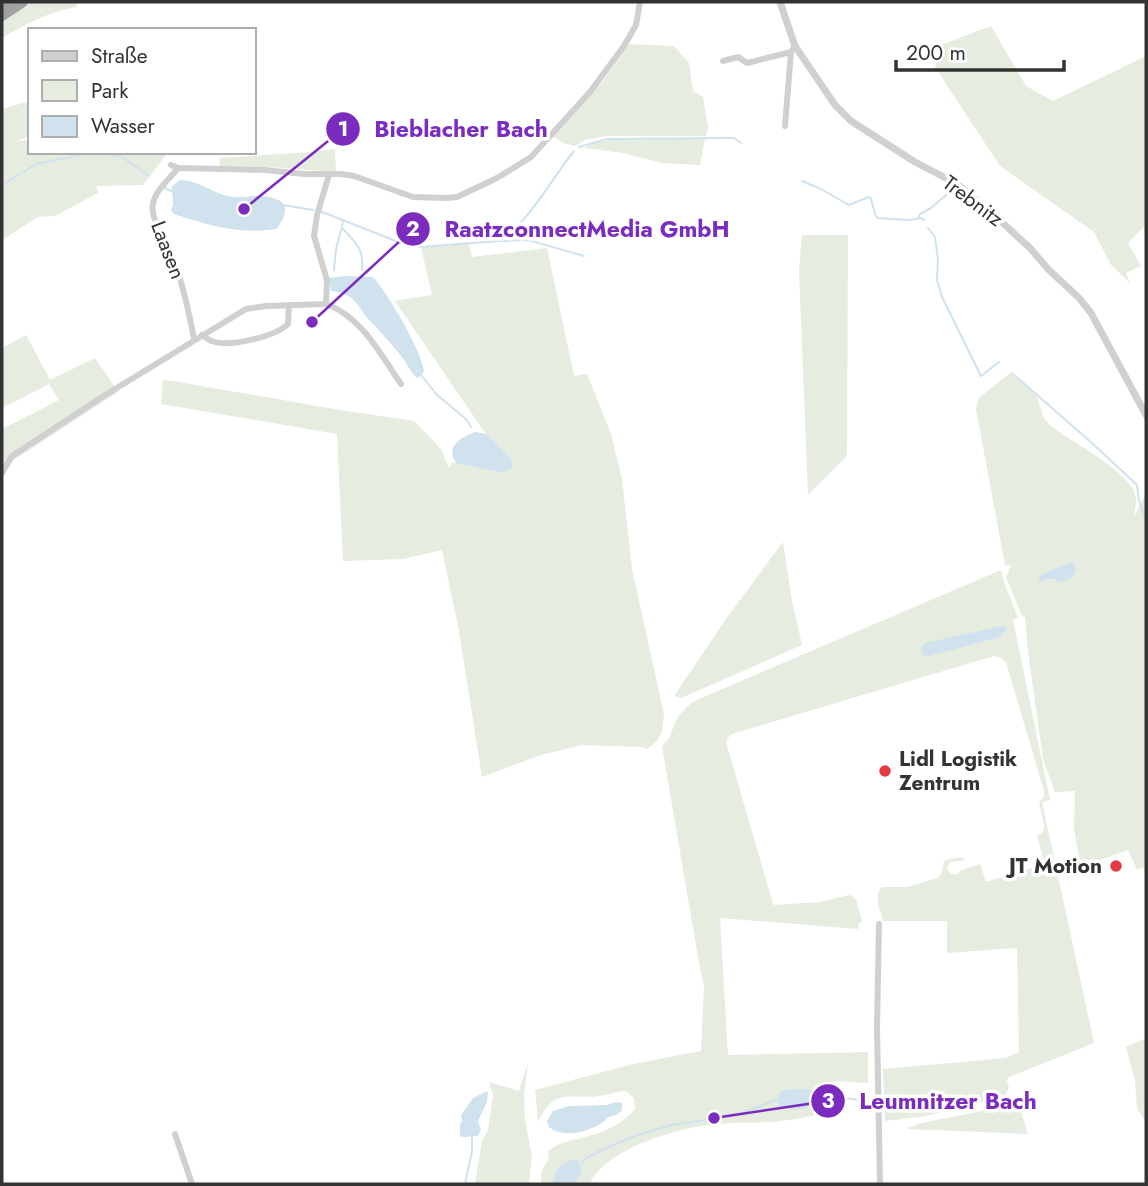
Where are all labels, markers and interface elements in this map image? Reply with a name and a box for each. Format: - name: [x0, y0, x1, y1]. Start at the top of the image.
- legend: [28, 28, 256, 154]
- scale bar: [896, 28, 1064, 72]
- text: 200 m: [906, 38, 966, 68]
- text: Straße: [91, 41, 148, 71]
- text: Park: [91, 76, 129, 106]
- callout: Bieblacher Bach: [325, 107, 562, 151]
- text: Wasser: [91, 111, 156, 141]
- text: Bieblacher Bach: [374, 112, 548, 146]
- text: 1: [338, 114, 348, 144]
- street label: Trebnitz: [936, 168, 1010, 234]
- callout: RaatzconnectMedia GmbH: [396, 207, 744, 251]
- text: RaatzconnectMedia GmbH: [444, 212, 730, 246]
- text: 2: [406, 214, 420, 244]
- street label: Laasen: [143, 217, 193, 283]
- place label: Lidl Logistik Zentrum: [899, 744, 1017, 798]
- marker: Lidl Logistik Zentrum: [877, 763, 893, 779]
- place label: JT Motion: [1005, 851, 1102, 881]
- marker: JT Motion: [1108, 858, 1124, 874]
- callout: Leumnitzer Bach: [810, 1079, 1051, 1123]
- text: Leumnitzer Bach: [859, 1084, 1037, 1118]
- text: 3: [821, 1086, 835, 1116]

